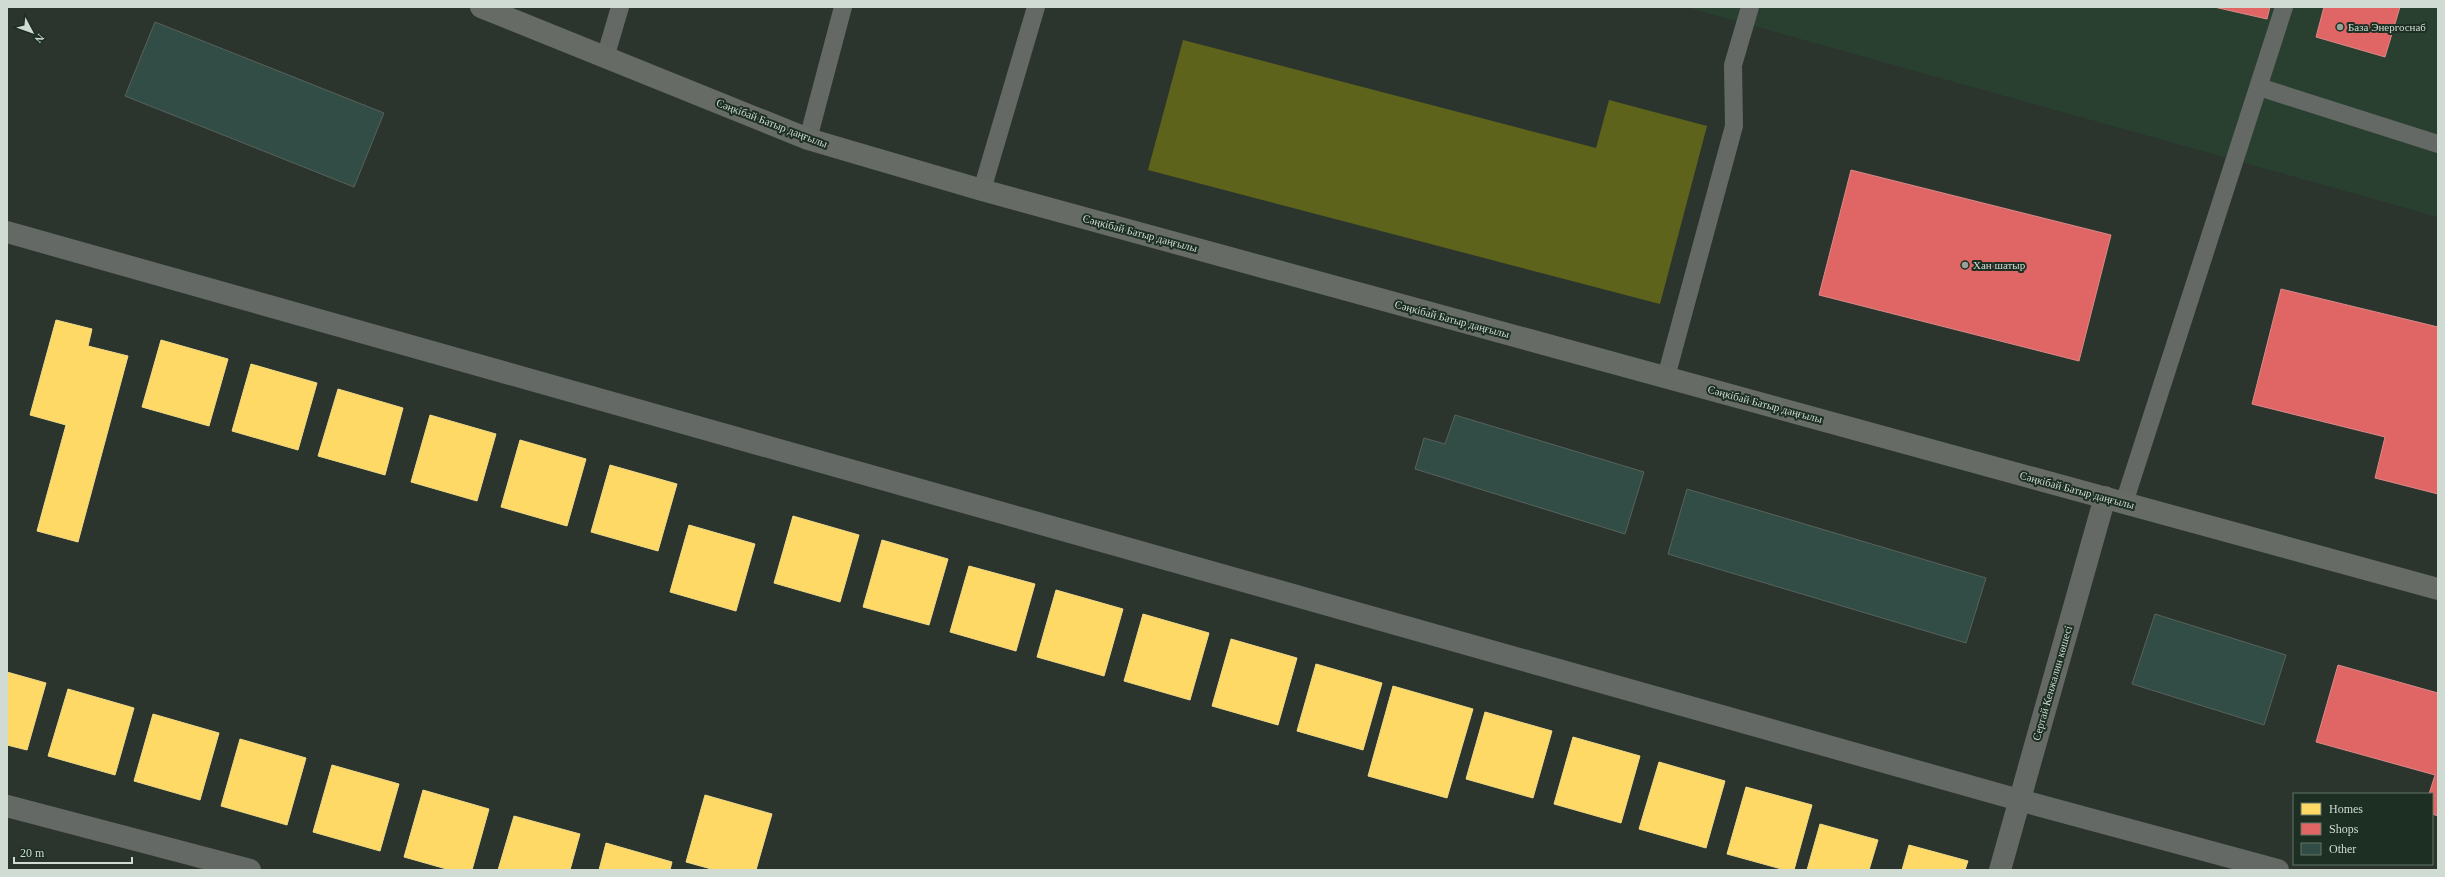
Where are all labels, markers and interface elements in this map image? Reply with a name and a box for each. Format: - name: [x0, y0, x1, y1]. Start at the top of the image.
- north arrow: [12, 12, 52, 52]
- place label: База Энергоснаб: [2348, 21, 2426, 33]
- marker: База Энергоснаб: [2335, 22, 2345, 32]
- text: N: [32, 32, 47, 46]
- street label: Сәңкібай Батыр даңғылы: [715, 96, 830, 150]
- street label: Сәңкібай Батыр даңғылы: [1081, 212, 1199, 254]
- place label: Хан шатыр: [1973, 259, 2026, 271]
- marker: Хан шатыр: [1960, 260, 1970, 270]
- street label: Сәңкібай Батыр даңғылы: [1393, 298, 1511, 340]
- street label: Сәңкібай Батыр даңғылы: [1706, 383, 1824, 425]
- street label: Сәңкібай Батыр даңғылы: [2018, 469, 2136, 511]
- street label: Сертай Кенжалин көшесі: [2030, 624, 2074, 742]
- legend: [2293, 793, 2433, 865]
- text: Homes: [2329, 802, 2363, 816]
- text: Shops: [2329, 822, 2359, 836]
- scale bar: [14, 839, 132, 865]
- text: Other: [2329, 842, 2356, 856]
- text: 20 m: [20, 846, 45, 860]

